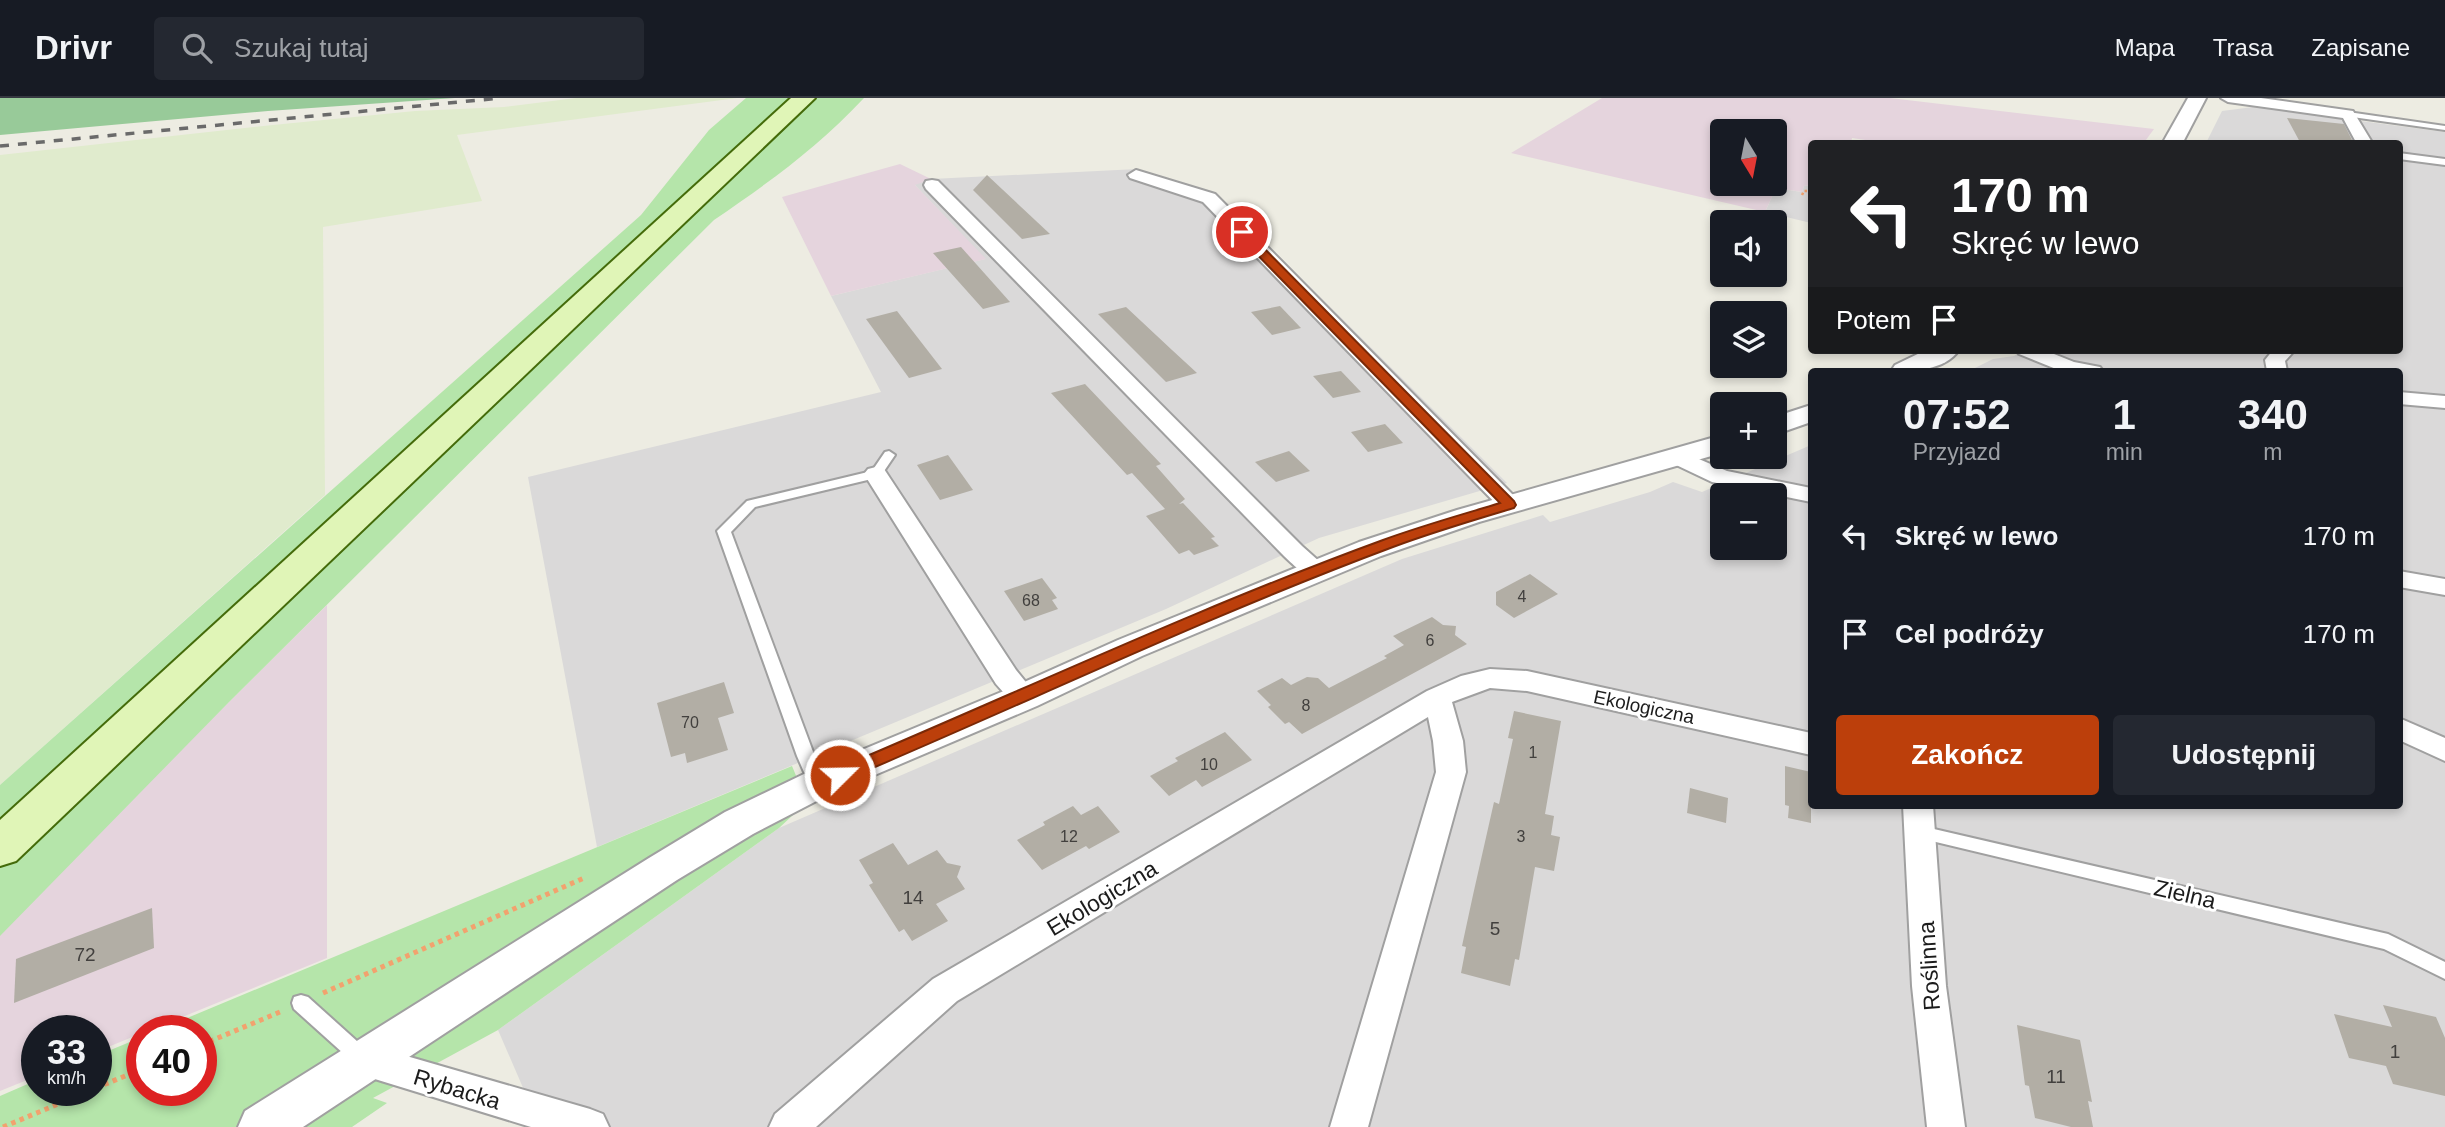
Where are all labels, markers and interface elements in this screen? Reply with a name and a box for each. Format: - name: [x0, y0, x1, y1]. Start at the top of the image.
- search box: [154, 17, 644, 80]
- text: Drivr: [35, 29, 112, 66]
- icon: search: [178, 29, 216, 67]
- text: Szukaj tutaj: [234, 33, 368, 63]
- text: Mapa: [2115, 34, 2175, 61]
- text: Trasa: [2213, 34, 2273, 61]
- text: Zapisane: [2311, 34, 2410, 61]
- north arrow: [1710, 119, 1787, 196]
- map controls: [1710, 119, 1787, 560]
- icon: left: [1836, 168, 1927, 259]
- text: 170 m: [1951, 168, 2090, 222]
- pin: [1212, 202, 1272, 262]
- button: sound: [1710, 210, 1787, 287]
- icon: arrive: [1223, 213, 1261, 251]
- text: Skręć w lewo: [1951, 225, 2140, 261]
- button: layers: [1710, 301, 1787, 378]
- icon: arrive: [1925, 301, 1963, 339]
- text: Potem: [1836, 305, 1911, 335]
- text: 07:52: [1903, 391, 2011, 438]
- text: 1: [2112, 391, 2136, 438]
- text: 340: [2238, 391, 2308, 438]
- button: +: [1710, 392, 1787, 469]
- text: Przyjazd: [1913, 439, 2001, 465]
- text: min: [2106, 439, 2143, 465]
- text: m: [2263, 439, 2282, 465]
- button: −: [1710, 483, 1787, 560]
- icon: left: [1836, 517, 1874, 555]
- text: Skręć w lewo: [1895, 521, 2058, 551]
- text: 170 m: [2303, 521, 2375, 551]
- house number: 4: [1518, 588, 1527, 605]
- house number: 68: [1022, 592, 1040, 609]
- icon: arrive: [1836, 615, 1874, 653]
- text: Cel podróży: [1895, 619, 2044, 649]
- text: 170 m: [2303, 619, 2375, 649]
- house number: 6: [1426, 632, 1435, 649]
- street label: Ekologiczna: [1592, 686, 1697, 728]
- house number: 8: [1302, 697, 1311, 714]
- house number: 70: [681, 714, 699, 731]
- button: Zakończ: [1836, 715, 2099, 795]
- button: Udostępnij: [2113, 715, 2375, 795]
- position arrow: [803, 738, 877, 812]
- house number: 1: [1529, 744, 1538, 761]
- house number: 10: [1200, 756, 1218, 773]
- house number: 12: [1060, 828, 1078, 845]
- house number: 3: [1517, 828, 1526, 845]
- street label: Ekologiczna: [1042, 855, 1162, 941]
- street label: Zielna: [2152, 874, 2219, 914]
- house number: 14: [902, 887, 924, 908]
- house number: 5: [1490, 918, 1500, 939]
- street label: Roślinna: [1913, 920, 1945, 1012]
- house number: 72: [74, 944, 96, 965]
- speed limit sign: 40: [126, 1015, 217, 1106]
- text: 33: [47, 1032, 86, 1071]
- house number: 1: [2390, 1041, 2400, 1062]
- street label: Rybacka: [410, 1063, 504, 1115]
- house number: 11: [2046, 1066, 2066, 1087]
- text: km/h: [47, 1068, 86, 1088]

